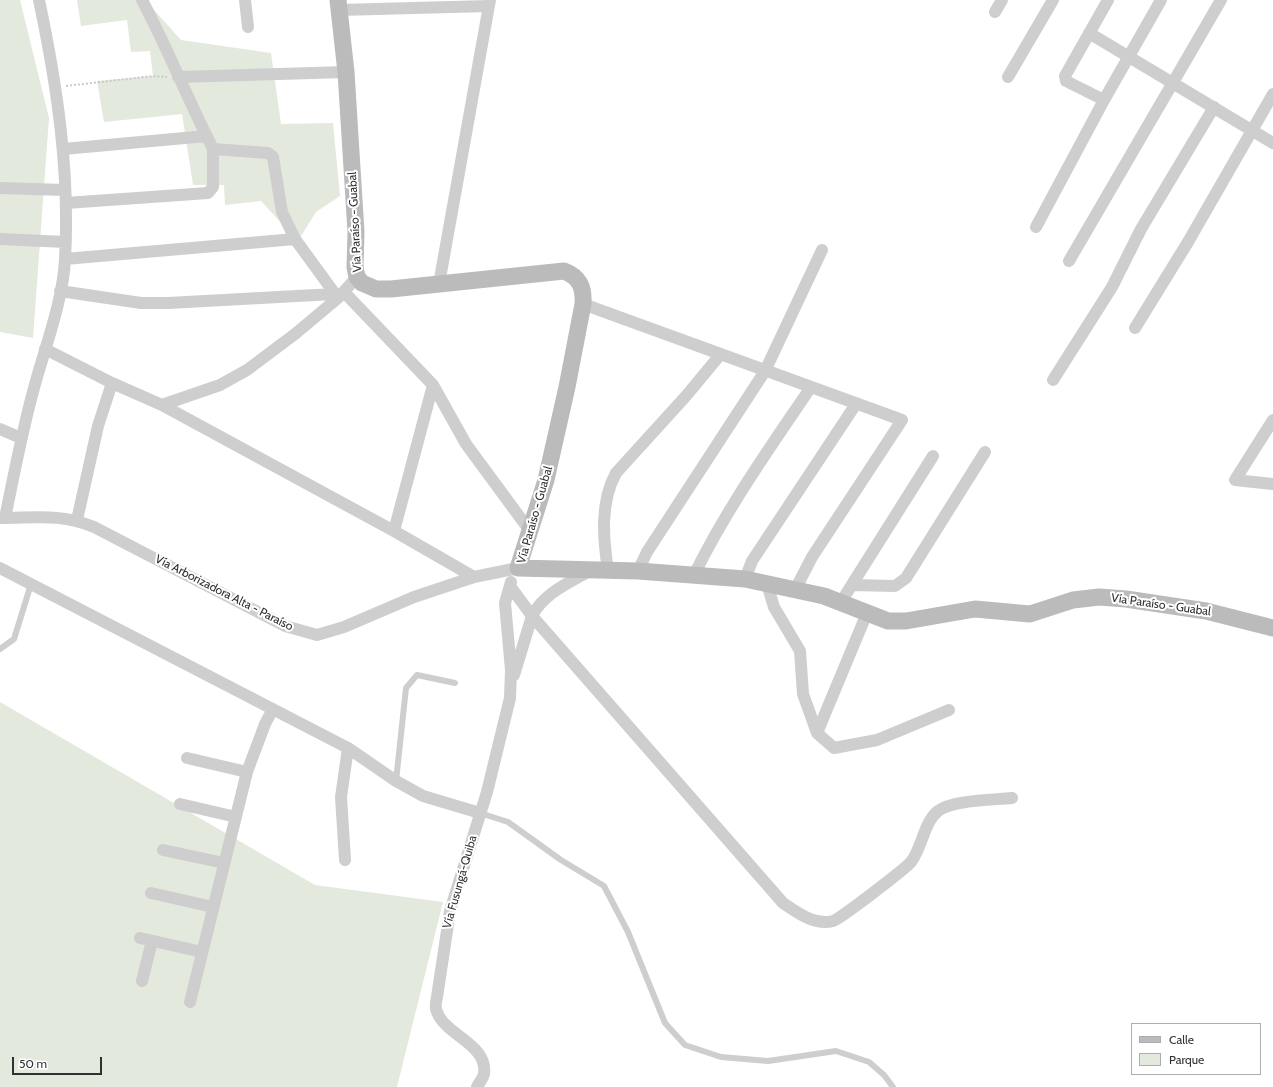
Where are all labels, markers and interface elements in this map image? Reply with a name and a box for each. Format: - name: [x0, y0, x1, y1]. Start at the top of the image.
- street label: Vía Paraíso - Guabal: [345, 171, 365, 273]
- street label: Vía Paraíso - Guabal: [514, 465, 556, 565]
- street label: Vía Arborizadora Alta - Paraíso: [153, 552, 295, 634]
- street label: Vía Paraíso - Guabal: [1110, 591, 1212, 619]
- street label: Vía Fusungá-Quiba: [440, 834, 480, 930]
- legend: [1131, 1023, 1261, 1075]
- text: Calle: [1169, 1032, 1194, 1047]
- scale bar: [14, 1049, 104, 1075]
- text: Parque: [1169, 1052, 1204, 1067]
- text: 50 m: [19, 1056, 47, 1071]

